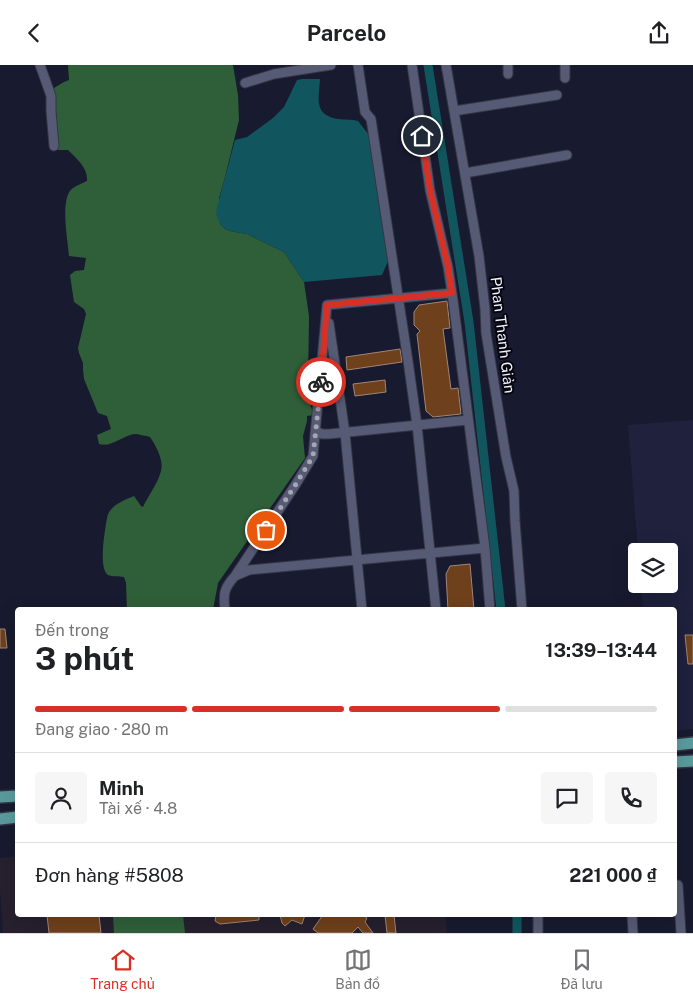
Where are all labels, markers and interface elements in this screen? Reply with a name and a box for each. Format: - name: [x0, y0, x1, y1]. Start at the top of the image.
- icon: back: [20, 19, 48, 47]
- icon: share: [645, 19, 673, 47]
- text: Parcelo: [307, 20, 386, 46]
- pin: [401, 115, 443, 157]
- icon: home: [408, 122, 436, 150]
- street label: Phan Thanh Giản: [487, 276, 519, 394]
- courier: [296, 357, 346, 407]
- icon: bike: [307, 368, 335, 396]
- pin: [245, 509, 287, 551]
- icon: bag: [252, 516, 280, 544]
- map controls: [628, 543, 678, 593]
- button: layers: [628, 543, 678, 593]
- text: Đến trong: [35, 621, 109, 640]
- text: 13:39–13:44: [545, 639, 657, 661]
- text: 3 phút: [35, 640, 134, 677]
- text: Đang giao · 280 m: [35, 720, 169, 739]
- button: person: [35, 772, 87, 824]
- button: chat: [541, 772, 593, 824]
- button: phone: [605, 772, 657, 824]
- text: Minh: [99, 777, 144, 799]
- text: Tài xế · 4.8: [99, 799, 177, 818]
- text: Đơn hàng #5808: [35, 864, 184, 886]
- text: 221 000 ₫: [569, 864, 657, 886]
- tab: Trang chủ: [90, 946, 155, 992]
- tab: Bản đồ: [335, 946, 380, 992]
- tab: Đã lưu: [560, 946, 603, 992]

